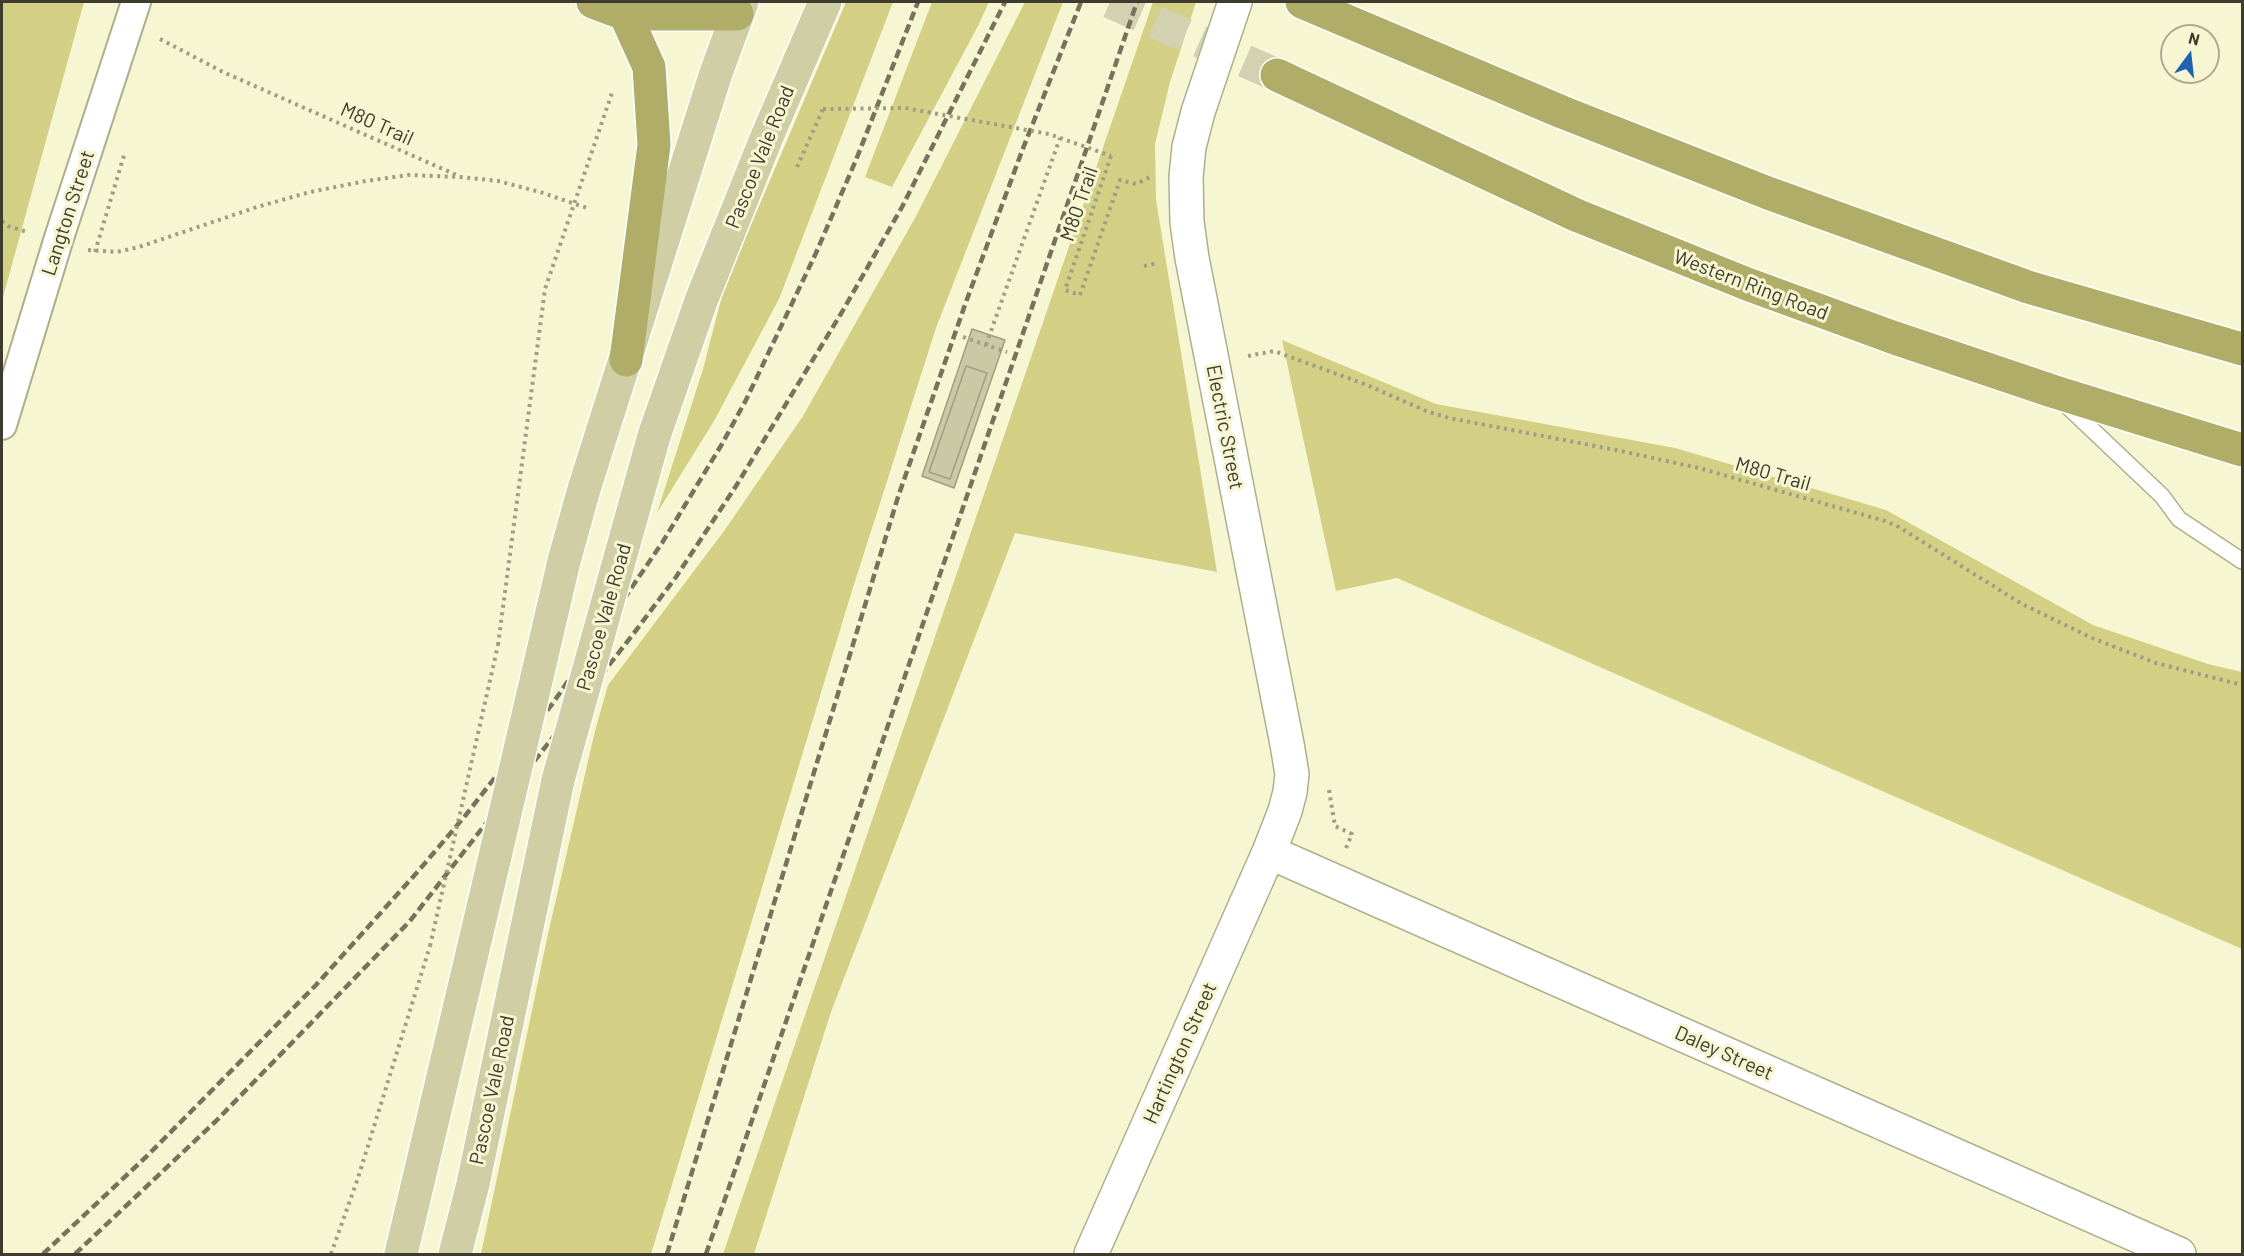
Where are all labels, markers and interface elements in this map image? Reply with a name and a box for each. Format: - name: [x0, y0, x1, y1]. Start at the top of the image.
- north arrow: [2160, 24, 2220, 84]
- text: N: [2187, 28, 2202, 49]
- street label: Pascoe Vale Road: [720, 82, 800, 232]
- street label: M80 Trail: [337, 97, 417, 151]
- street label: Langton Street: [36, 147, 100, 279]
- street label: M80 Trail: [1055, 163, 1103, 245]
- street label: Western Ring Road: [1670, 245, 1832, 325]
- street label: Electric Street: [1201, 363, 1249, 491]
- street label: M80 Trail: [1732, 452, 1814, 496]
- street label: Pascoe Vale Road: [572, 541, 636, 693]
- street label: Hartington Street: [1138, 979, 1222, 1127]
- street label: Pascoe Vale Road: [464, 1013, 520, 1167]
- street label: Daley Street: [1671, 1021, 1777, 1085]

